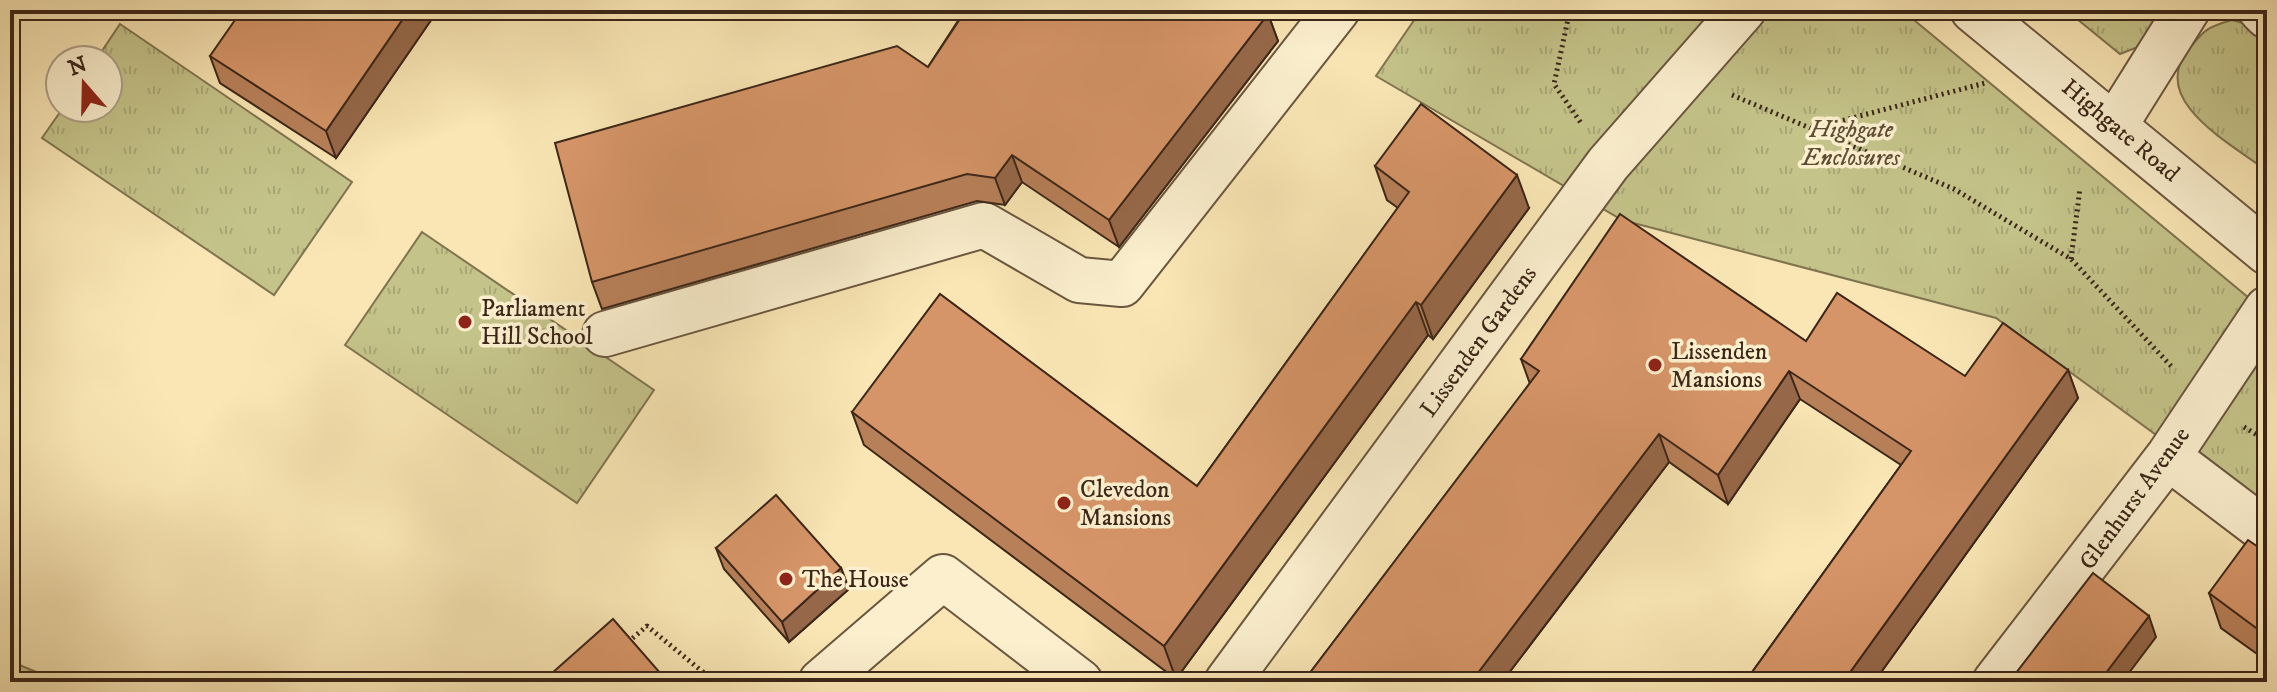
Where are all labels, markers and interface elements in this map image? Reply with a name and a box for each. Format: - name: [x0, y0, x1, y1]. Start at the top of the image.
- north arrow: [44, 44, 124, 124]
- text: N: [65, 51, 91, 82]
- street label: Highgate Road: [2055, 73, 2186, 189]
- park label: Highgate Enclosures: [1800, 115, 1901, 173]
- street label: Lissenden Gardens: [1414, 260, 1544, 423]
- place label: Parliament Hill School: [481, 294, 594, 352]
- marker: Parliament Hill School: [456, 313, 474, 331]
- place label: Lissenden Mansions: [1671, 337, 1768, 395]
- marker: Lissenden Mansions: [1646, 356, 1664, 374]
- street label: Glenhurst Avenue: [2073, 421, 2197, 576]
- place label: Clevedon Mansions: [1080, 475, 1171, 533]
- marker: Clevedon Mansions: [1055, 494, 1073, 512]
- place label: The House: [802, 565, 909, 595]
- marker: The House: [777, 570, 795, 588]

